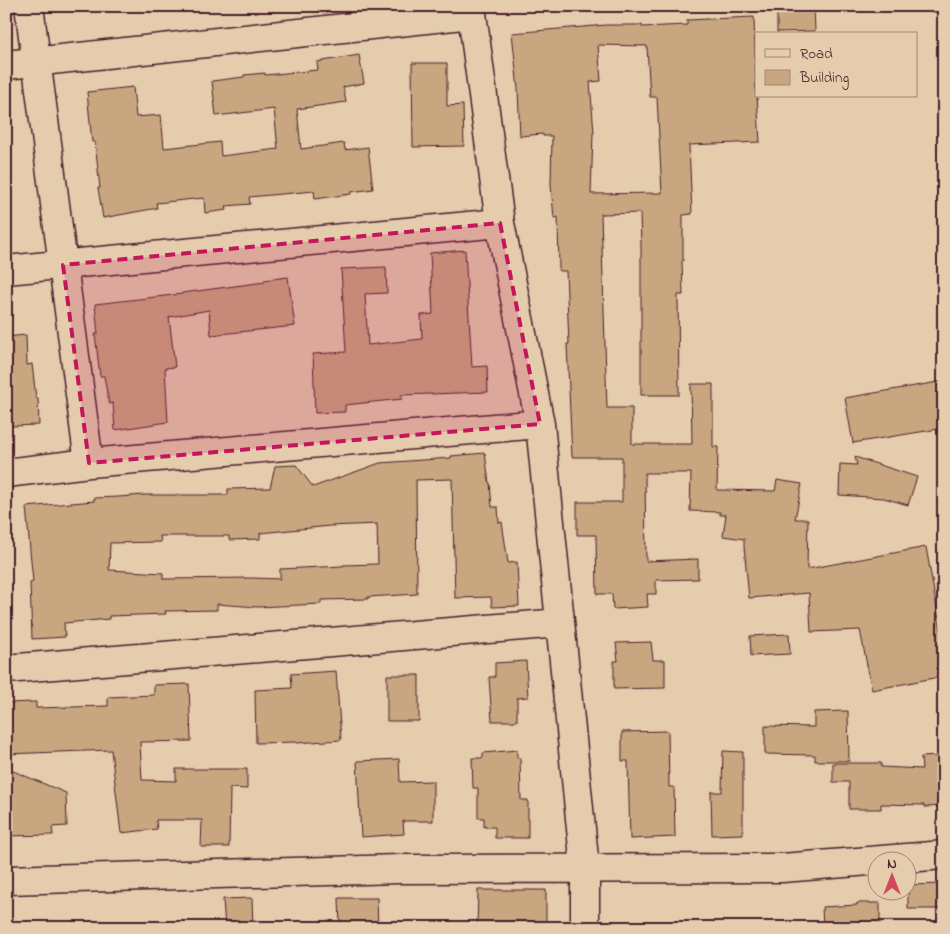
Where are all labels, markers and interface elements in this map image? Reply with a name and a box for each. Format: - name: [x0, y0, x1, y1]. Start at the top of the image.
- legend: [755, 32, 918, 98]
- text: Road: [800, 43, 833, 65]
- text: Building: [799, 67, 849, 90]
- north arrow: [868, 852, 918, 902]
- text: N: [887, 854, 897, 875]

